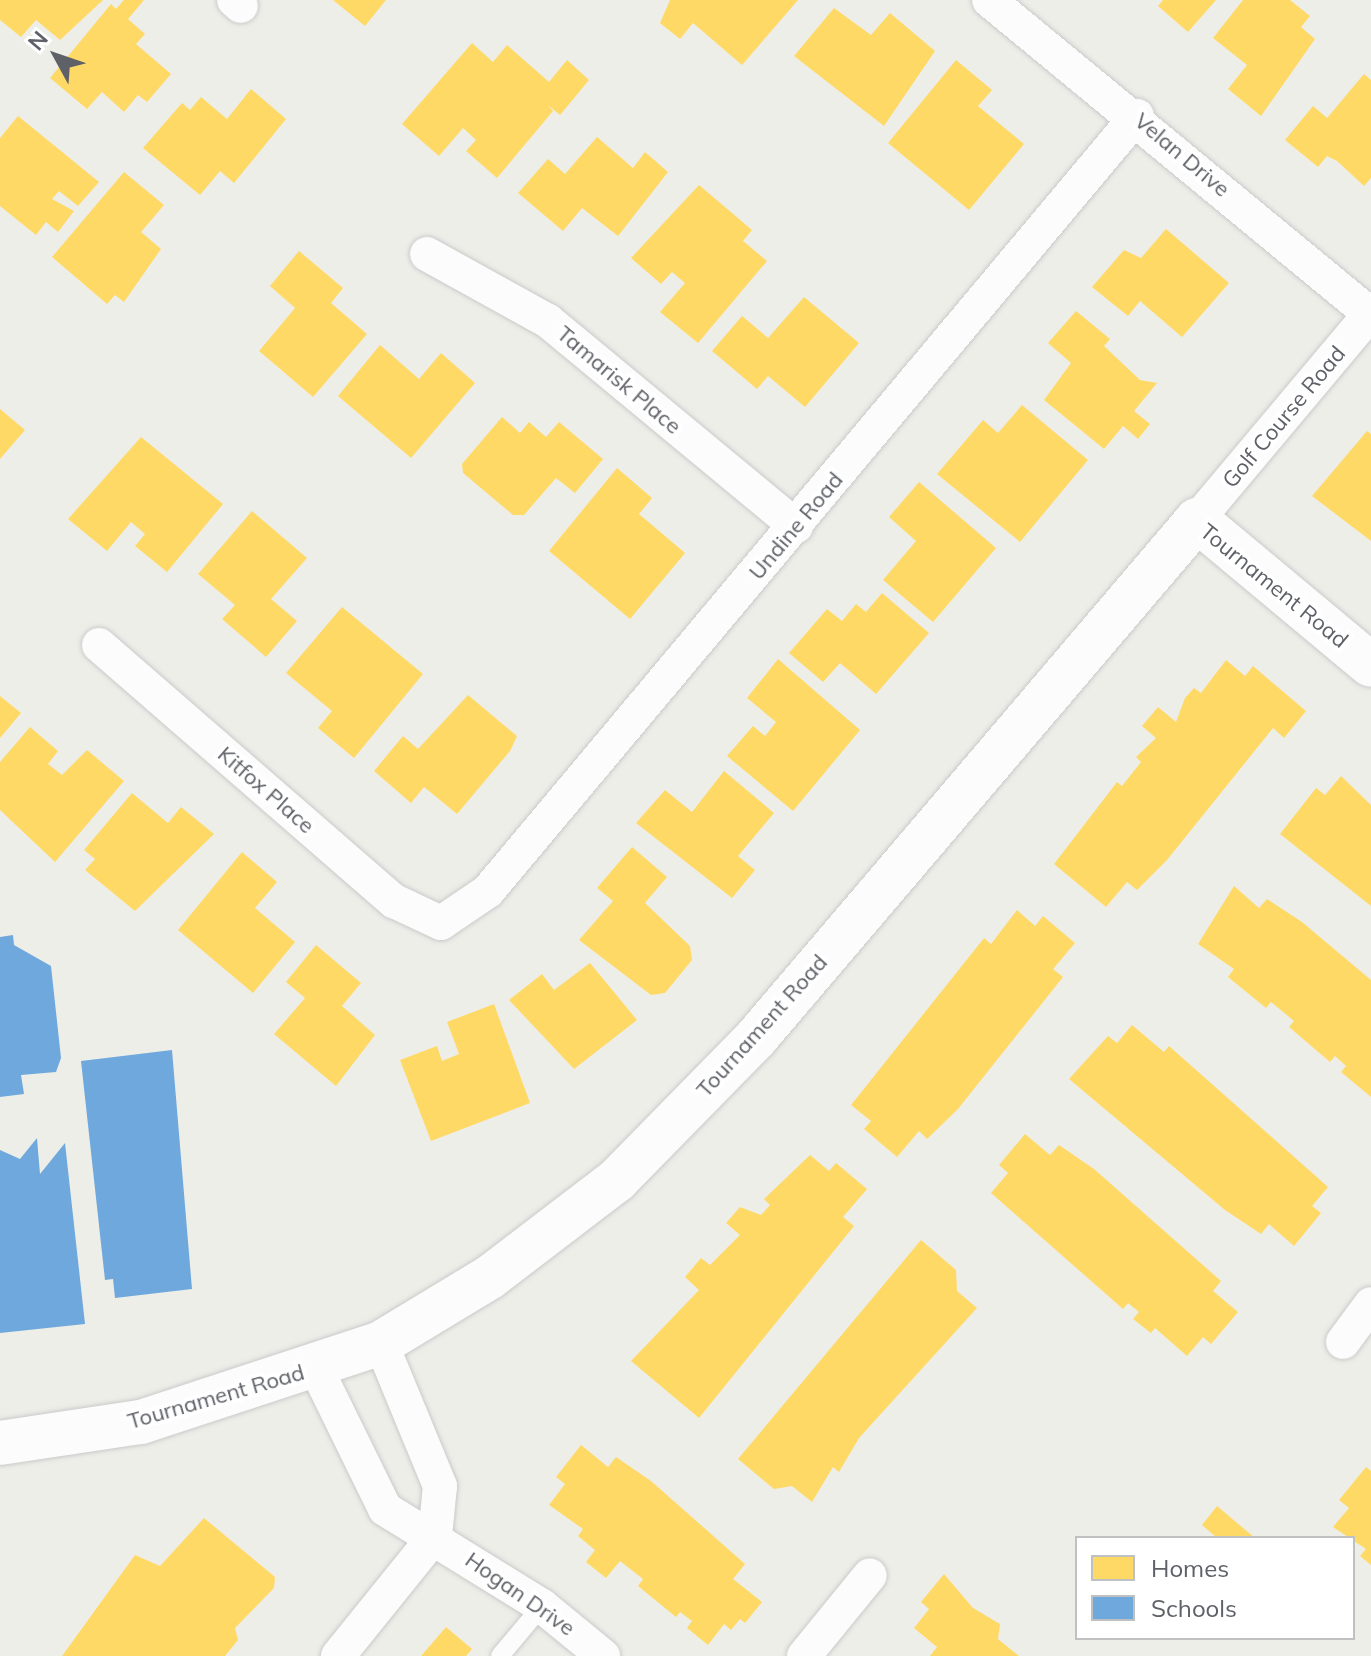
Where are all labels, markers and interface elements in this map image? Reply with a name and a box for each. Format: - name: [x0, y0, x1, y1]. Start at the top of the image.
- north arrow: [16, 16, 96, 96]
- text: N: [22, 25, 54, 56]
- street label: Velan Drive: [1129, 108, 1235, 202]
- street label: Tamarisk Place: [552, 320, 686, 440]
- street label: Golf Course Road: [1217, 341, 1351, 493]
- street label: Undine Road: [743, 467, 849, 585]
- street label: Tournament Road: [1195, 518, 1353, 654]
- street label: Kitfox Place: [212, 741, 320, 839]
- street label: Tournament Road: [691, 949, 833, 1103]
- street label: Tournament Road: [125, 1359, 307, 1435]
- legend: [1075, 1536, 1355, 1640]
- street label: Hogan Drive: [460, 1547, 580, 1641]
- text: Homes: [1151, 1553, 1229, 1583]
- text: Schools: [1151, 1593, 1237, 1623]

